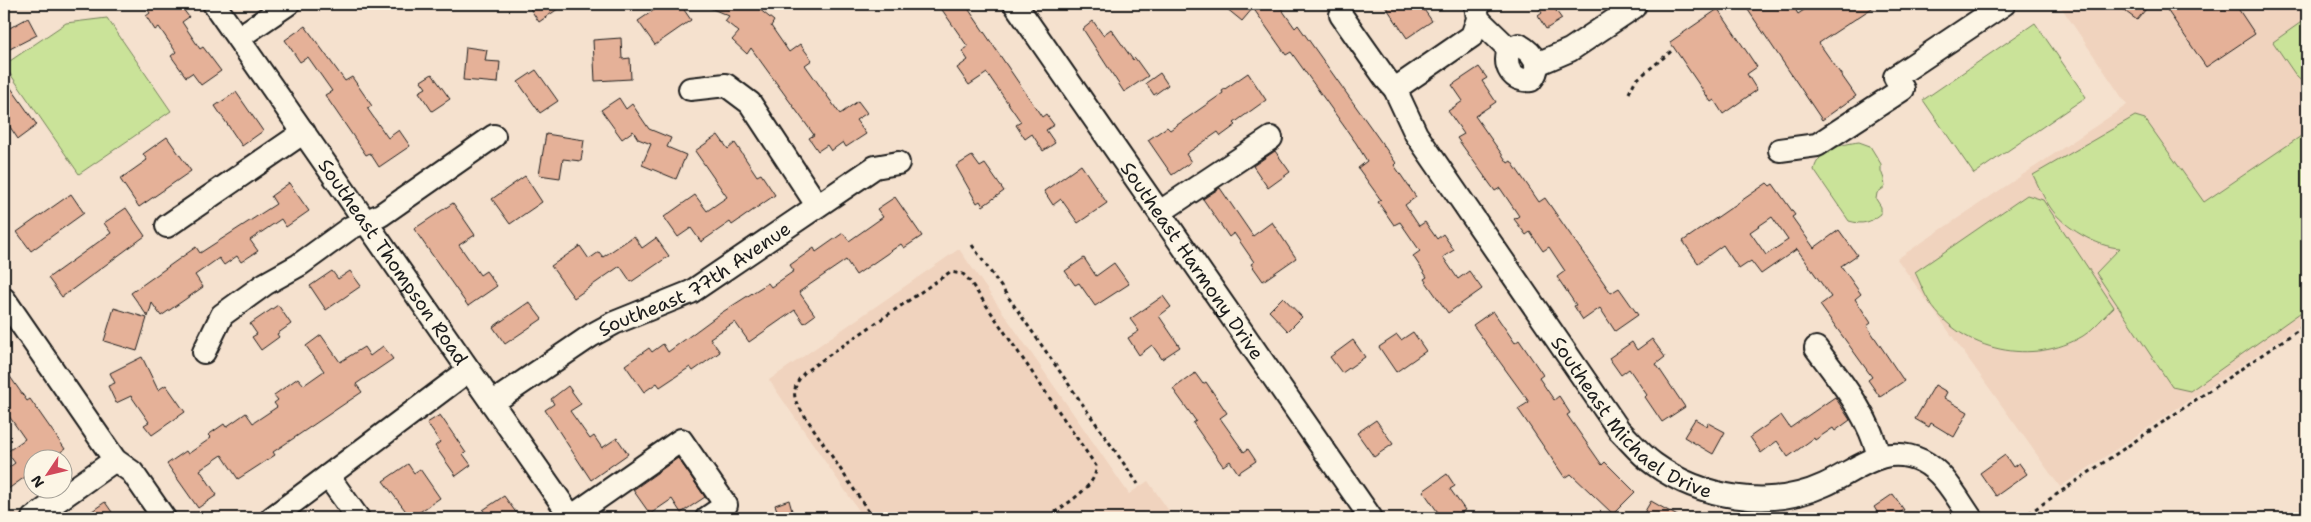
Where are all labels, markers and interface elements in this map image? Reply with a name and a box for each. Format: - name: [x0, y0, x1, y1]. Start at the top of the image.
- street label: Southeast Thompson Road: [313, 154, 474, 370]
- street label: Southeast Harmony Drive: [1115, 157, 1270, 365]
- street label: Southeast 77th Avenue: [594, 216, 796, 342]
- street label: Southeast Michael Drive: [1545, 331, 1715, 504]
- north arrow: [22, 450, 72, 500]
- text: N: [27, 472, 48, 491]

